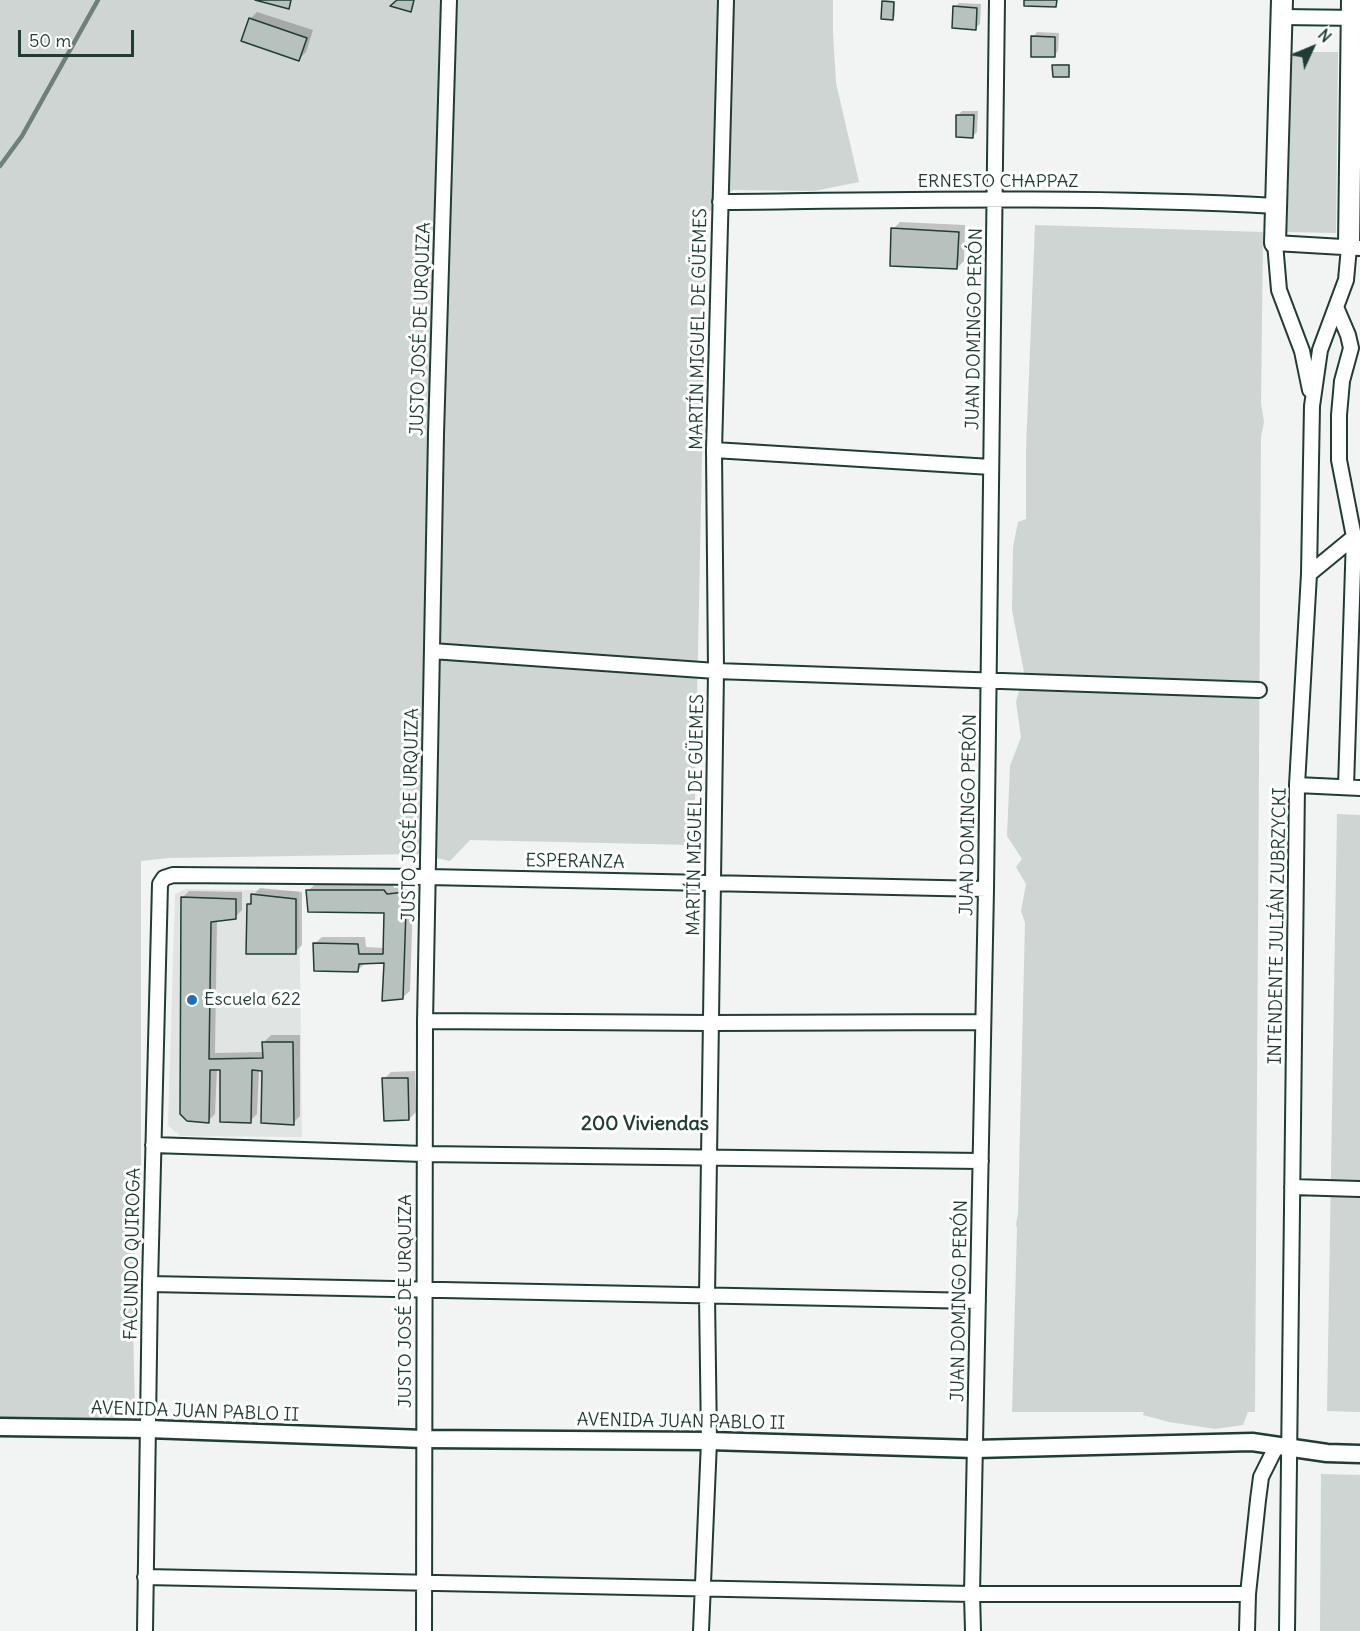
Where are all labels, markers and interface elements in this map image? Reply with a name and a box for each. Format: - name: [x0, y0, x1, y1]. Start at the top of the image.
- scale bar: [21, 18, 136, 56]
- north arrow: [1282, 18, 1342, 78]
- text: N: [1314, 25, 1336, 46]
- text: 50 m: [29, 29, 71, 52]
- street label: ERNESTO CHAPPAZ: [917, 171, 1079, 193]
- street label: MARTÍN MIGUEL DE GÜEMES: [686, 208, 712, 450]
- street label: JUSTO JOSÉ DE URQUIZA: [406, 222, 436, 436]
- street label: JUAN DOMINGO PERÓN: [962, 228, 988, 430]
- street label: MARTÍN MIGUEL DE GÜEMES: [683, 694, 709, 936]
- street label: JUSTO JOSÉ DE URQUIZA: [398, 708, 424, 922]
- street label: JUAN DOMINGO PERÓN: [956, 714, 982, 916]
- street label: INTENDENTE JULIÁN ZUBRZYCKI: [1265, 787, 1291, 1065]
- street label: ESPERANZA: [525, 850, 625, 874]
- place label: Escuela 622: [204, 989, 301, 1011]
- marker: Escuela 622: [185, 993, 199, 1007]
- district label: 200 Viviendas: [581, 1112, 709, 1136]
- street label: FACUNDO QUIROGA: [121, 1168, 145, 1340]
- street label: JUSTO JOSÉ DE URQUIZA: [395, 1194, 417, 1408]
- street label: JUAN DOMINGO PERÓN: [947, 1200, 973, 1402]
- street label: AVENIDA JUAN PABLO II: [91, 1398, 299, 1426]
- street label: AVENIDA JUAN PABLO II: [577, 1409, 785, 1435]

